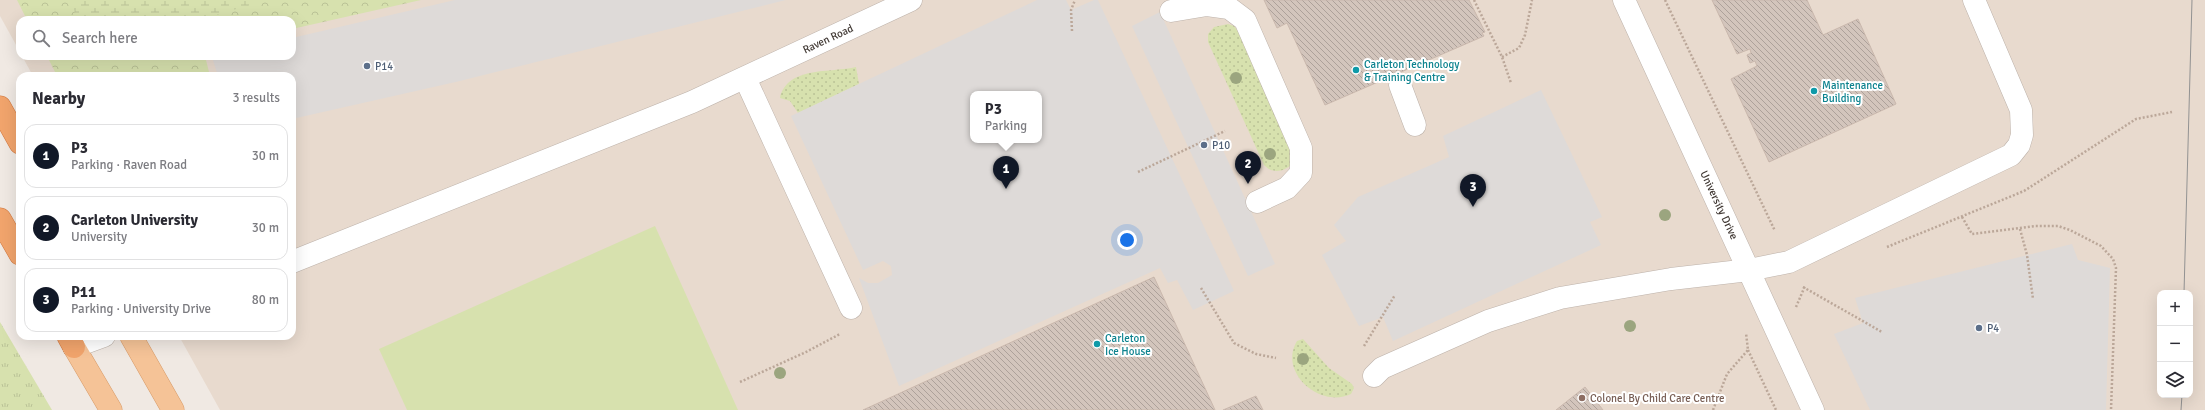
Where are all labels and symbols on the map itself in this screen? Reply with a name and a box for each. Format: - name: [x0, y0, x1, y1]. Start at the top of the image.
- street label: Raven Road: [801, 22, 855, 56]
- place label: Carleton Technology & Training Centre: [1364, 58, 1460, 84]
- place label: P14: [375, 60, 393, 73]
- marker: P14: [362, 61, 372, 71]
- marker: Carleton Technology & Training Centre: [1351, 65, 1361, 75]
- place label: Maintenance Building: [1822, 79, 1883, 105]
- marker: Maintenance Building: [1809, 86, 1819, 96]
- place label: P10: [1212, 139, 1230, 152]
- marker: P10: [1199, 140, 1209, 150]
- pin: 2: [1235, 151, 1261, 184]
- pin: 1: [993, 156, 1019, 189]
- street label: University Drive: [1697, 169, 1741, 241]
- pin: 3: [1460, 174, 1486, 207]
- your location: [1117, 230, 1137, 250]
- place label: P4: [1987, 322, 1999, 335]
- marker: P4: [1974, 323, 1984, 333]
- place label: Carleton Ice House: [1105, 332, 1151, 358]
- marker: Carleton Ice House: [1092, 339, 1102, 349]
- place label: Colonel By Child Care Centre: [1590, 392, 1725, 405]
- marker: Colonel By Child Care Centre: [1577, 393, 1587, 403]

